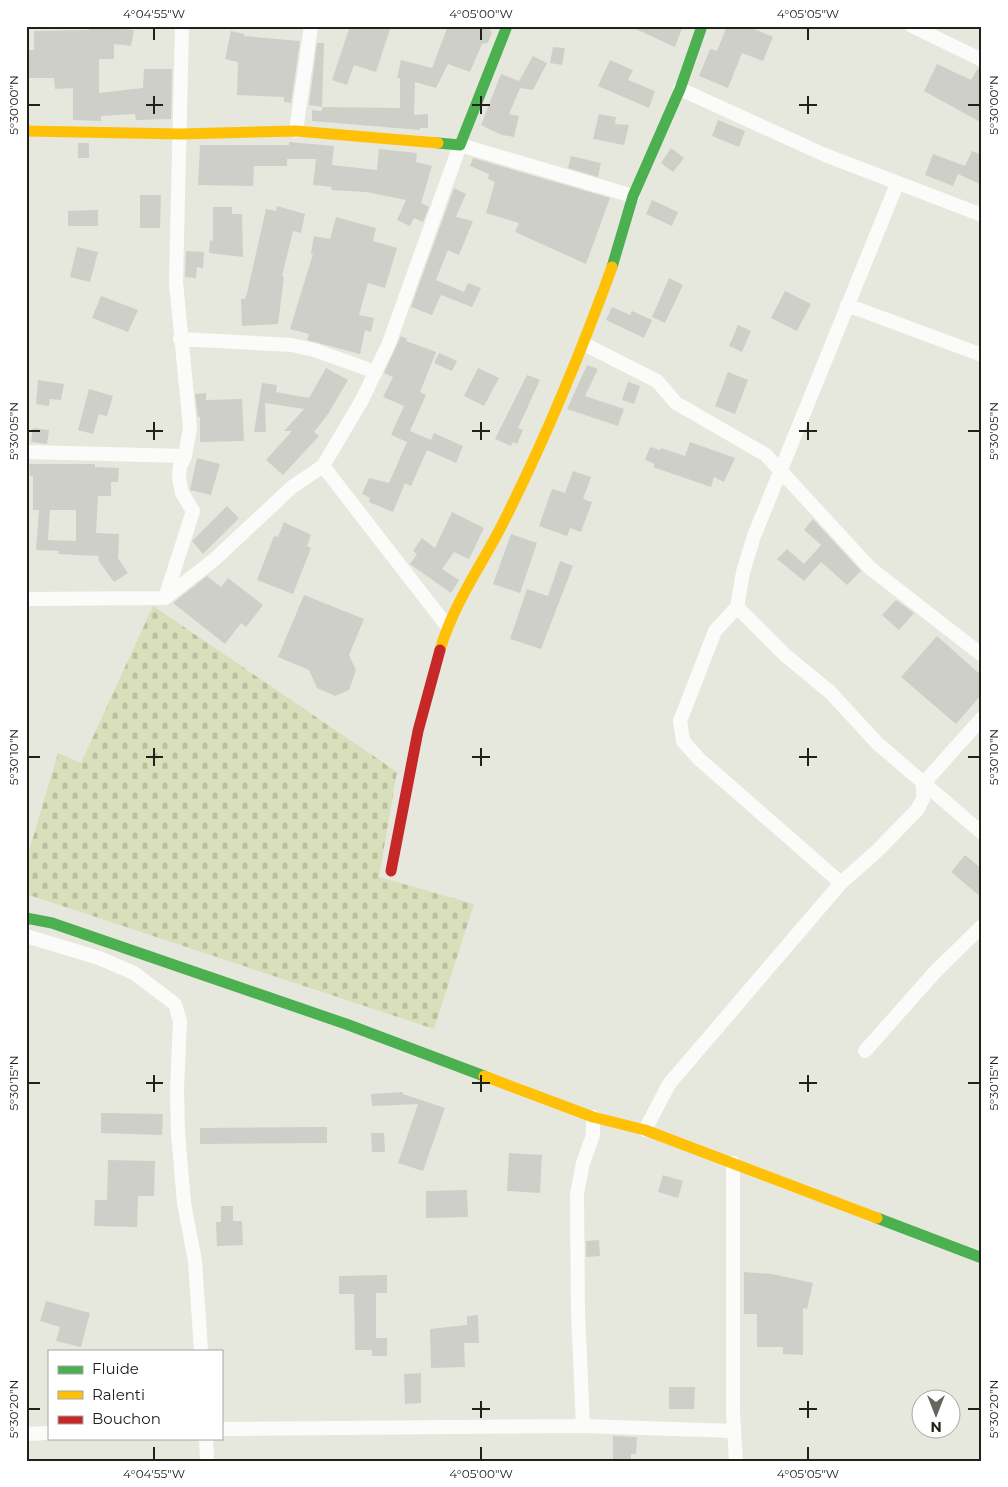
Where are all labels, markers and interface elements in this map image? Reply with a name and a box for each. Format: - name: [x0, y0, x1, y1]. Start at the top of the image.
- text: 4°04'55"W: [123, 6, 185, 21]
- text: 4°05'00"W: [449, 6, 513, 21]
- text: 4°05'05"W: [777, 6, 839, 21]
- text: 5°30'00"N: [6, 75, 21, 135]
- text: 5°30'00"N: [986, 75, 1001, 135]
- text: 5°30'05"N: [6, 402, 21, 460]
- text: 5°30'05"N: [986, 402, 1001, 460]
- text: 5°30'10"N: [6, 729, 21, 785]
- text: 5°30'10"N: [986, 729, 1001, 785]
- text: 5°30'15"N: [6, 1056, 21, 1111]
- text: 5°30'15"N: [986, 1056, 1001, 1111]
- legend: [48, 1350, 222, 1440]
- text: Fluide: [92, 1359, 139, 1378]
- text: 5°30'20"N: [6, 1380, 21, 1438]
- text: 5°30'20"N: [986, 1380, 1001, 1438]
- text: Ralenti: [92, 1385, 145, 1404]
- north arrow: [910, 1390, 960, 1440]
- text: Bouchon: [92, 1409, 161, 1428]
- text: N: [930, 1418, 942, 1436]
- text: 4°04'55"W: [123, 1466, 185, 1481]
- text: 4°05'00"W: [449, 1466, 513, 1481]
- text: 4°05'05"W: [777, 1466, 839, 1481]

